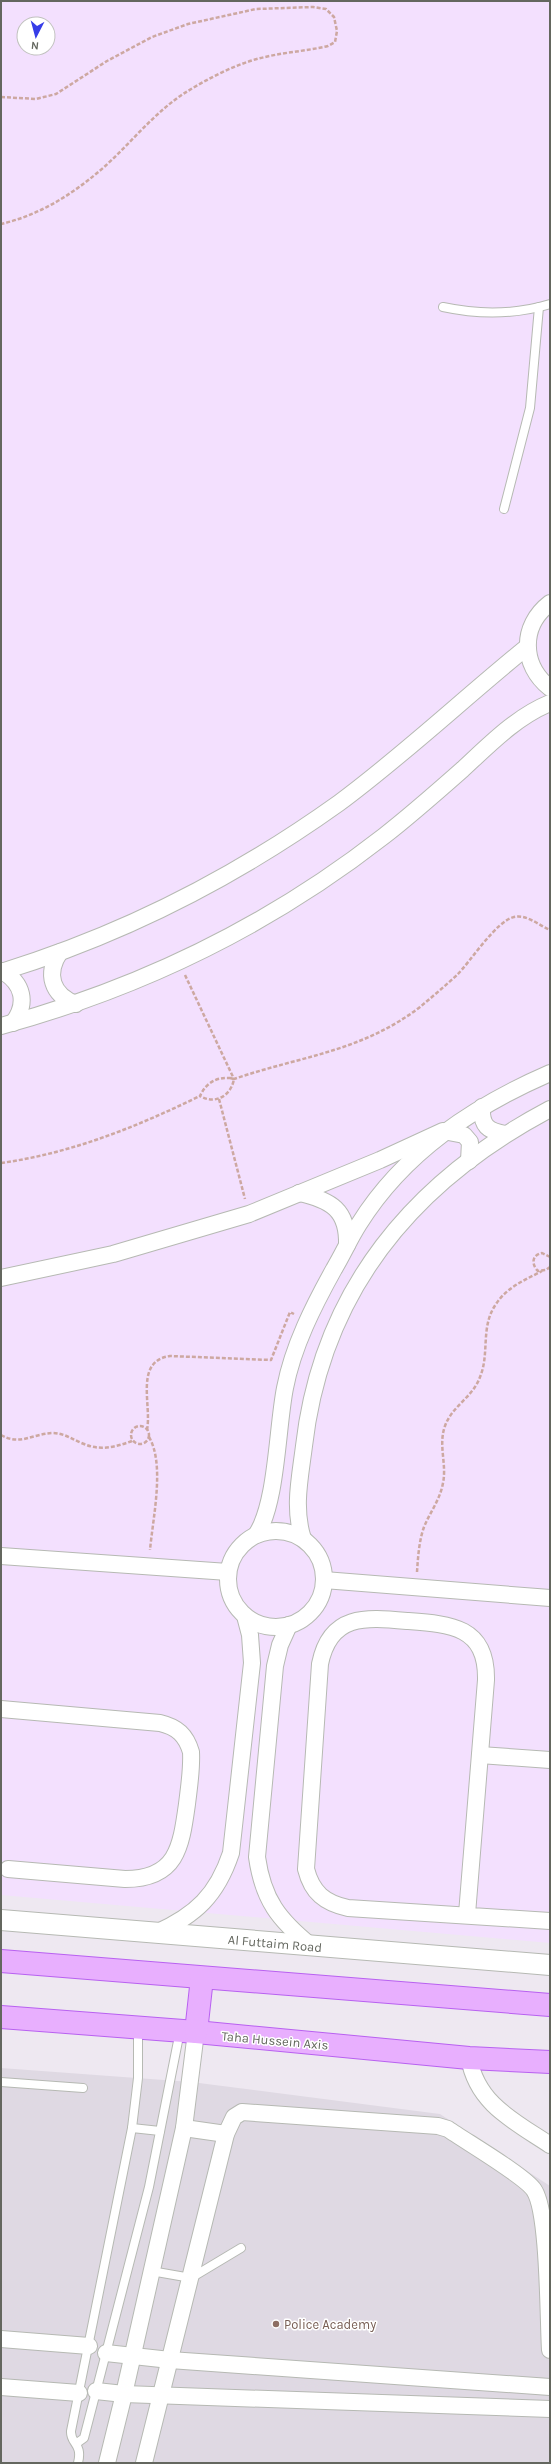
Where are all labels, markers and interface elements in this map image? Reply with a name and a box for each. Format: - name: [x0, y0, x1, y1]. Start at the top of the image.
- north arrow: [16, 16, 56, 56]
- text: N: [30, 39, 40, 52]
- street label: Al Futtaim Road: [227, 1932, 323, 1955]
- street label: Taha Hussein Axis: [221, 2028, 329, 2053]
- place label: Police Academy: [284, 2317, 376, 2332]
- marker: Police Academy: [271, 2319, 281, 2329]

